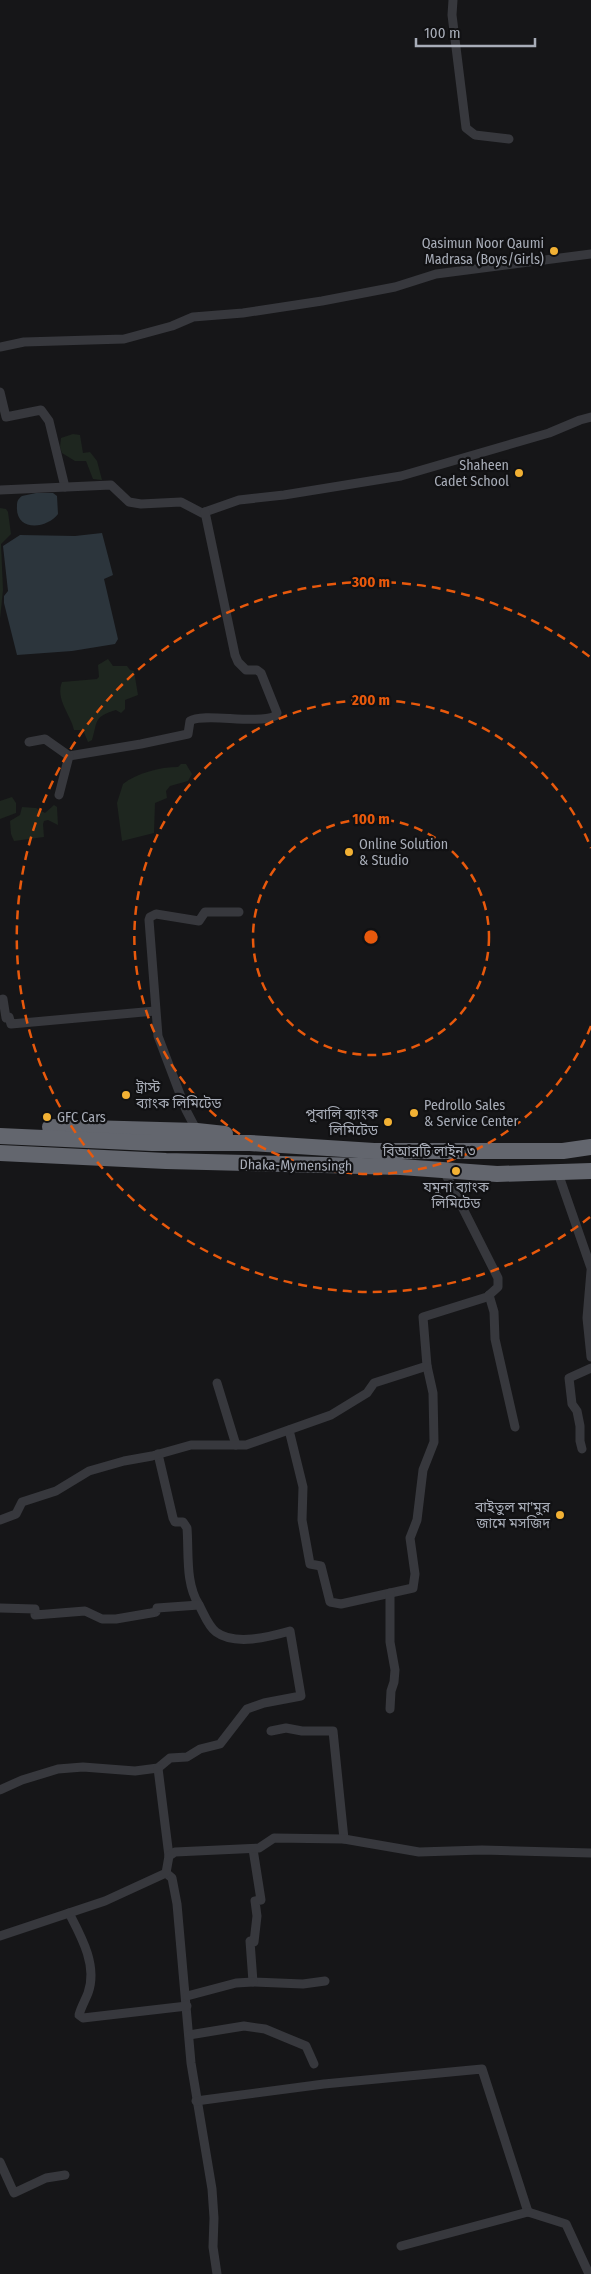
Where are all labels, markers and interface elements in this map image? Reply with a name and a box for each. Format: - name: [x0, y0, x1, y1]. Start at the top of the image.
- scale bar: [416, 15, 535, 47]
- text: 100 m: [424, 24, 461, 42]
- place label: Qasimun Noor Qaumi Madrasa (Boys/Girls): [422, 235, 544, 268]
- marker: Qasimun Noor Qaumi Madrasa (Boys/Girls): [548, 245, 560, 257]
- place label: Shaheen Cadet School: [434, 457, 509, 490]
- marker: Shaheen Cadet School: [513, 467, 525, 479]
- text: 300 m: [351, 573, 390, 591]
- text: 200 m: [351, 691, 390, 709]
- text: 100 m: [352, 810, 390, 828]
- place label: Online Solution & Studio: [359, 836, 448, 869]
- marker: Online Solution & Studio: [343, 846, 355, 858]
- centre of rings: [362, 928, 380, 946]
- place label: ট্রাস্ট ব্যাংক লিমিটেড: [135, 1079, 223, 1112]
- marker: ট্রাস্ট ব্যাংক লিমিটেড: [120, 1089, 132, 1101]
- place label: Pedrollo Sales & Service Center: [424, 1097, 518, 1130]
- place label: পুবালি ব্যাংক লিমিটেড: [305, 1106, 379, 1139]
- marker: Pedrollo Sales & Service Center: [408, 1107, 420, 1119]
- place label: GFC Cars: [57, 1109, 106, 1126]
- marker: GFC Cars: [41, 1111, 53, 1123]
- marker: পুবালি ব্যাংক লিমিটেড: [382, 1116, 394, 1128]
- street label: বিআরটি লাইন ৩: [382, 1143, 475, 1160]
- street label: Dhaka-Mymensingh: [240, 1156, 352, 1175]
- marker: যমুনা ব্যাংক লিমিটেড: [450, 1165, 462, 1177]
- place label: যমুনা ব্যাংক লিমিটেড: [422, 1179, 490, 1212]
- place label: বাইতুল মা'মুর জামে মসজিদ: [474, 1499, 551, 1532]
- marker: বাইতুল মা'মুর জামে মসজিদ: [554, 1509, 566, 1521]

